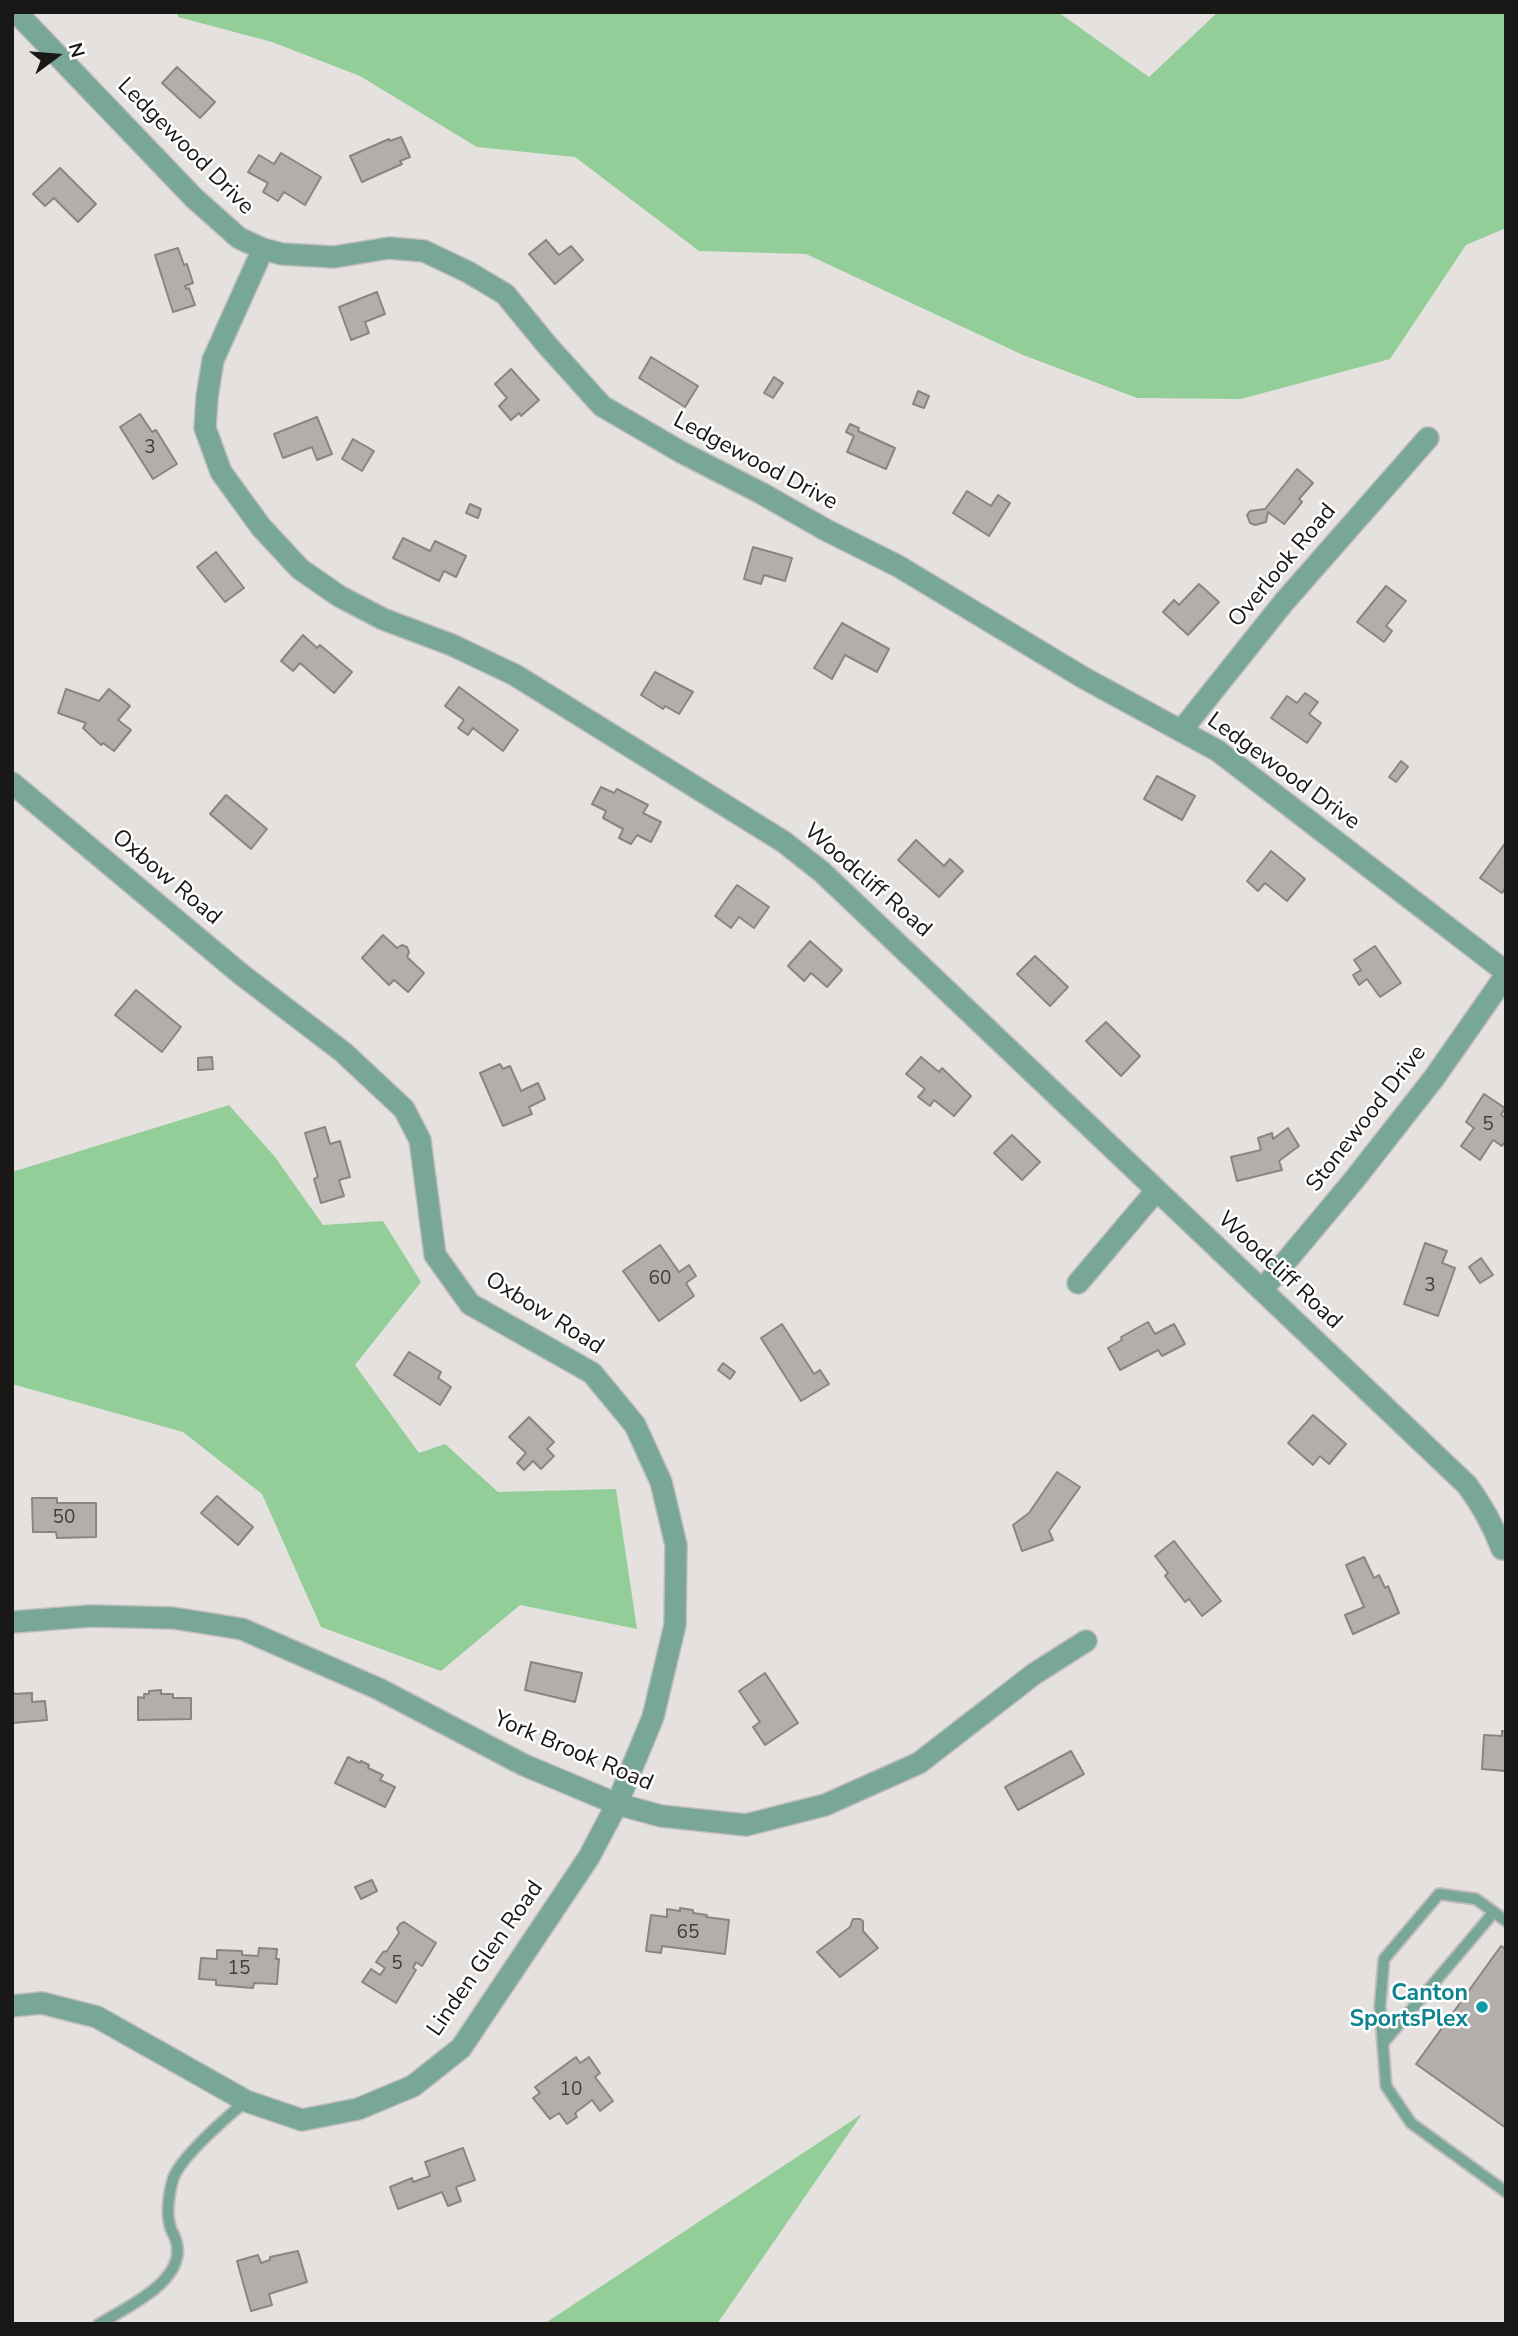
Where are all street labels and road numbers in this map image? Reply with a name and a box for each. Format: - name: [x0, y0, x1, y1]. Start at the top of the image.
- street label: Ledgewood Drive: [111, 73, 259, 221]
- street label: Ledgewood Drive: [668, 407, 842, 517]
- street label: Overlook Road: [1223, 499, 1343, 633]
- street label: Ledgewood Drive: [1201, 707, 1365, 837]
- street label: Woodcliff Road: [798, 818, 936, 944]
- street label: Oxbow Road: [106, 824, 226, 932]
- street label: Stonewood Drive: [1301, 1040, 1433, 1198]
- street label: Woodcliff Road: [1211, 1206, 1347, 1336]
- street label: Oxbow Road: [480, 1267, 608, 1361]
- street label: York Brook Road: [489, 1706, 657, 1798]
- street label: Linden Glen Road: [422, 1876, 550, 2042]

